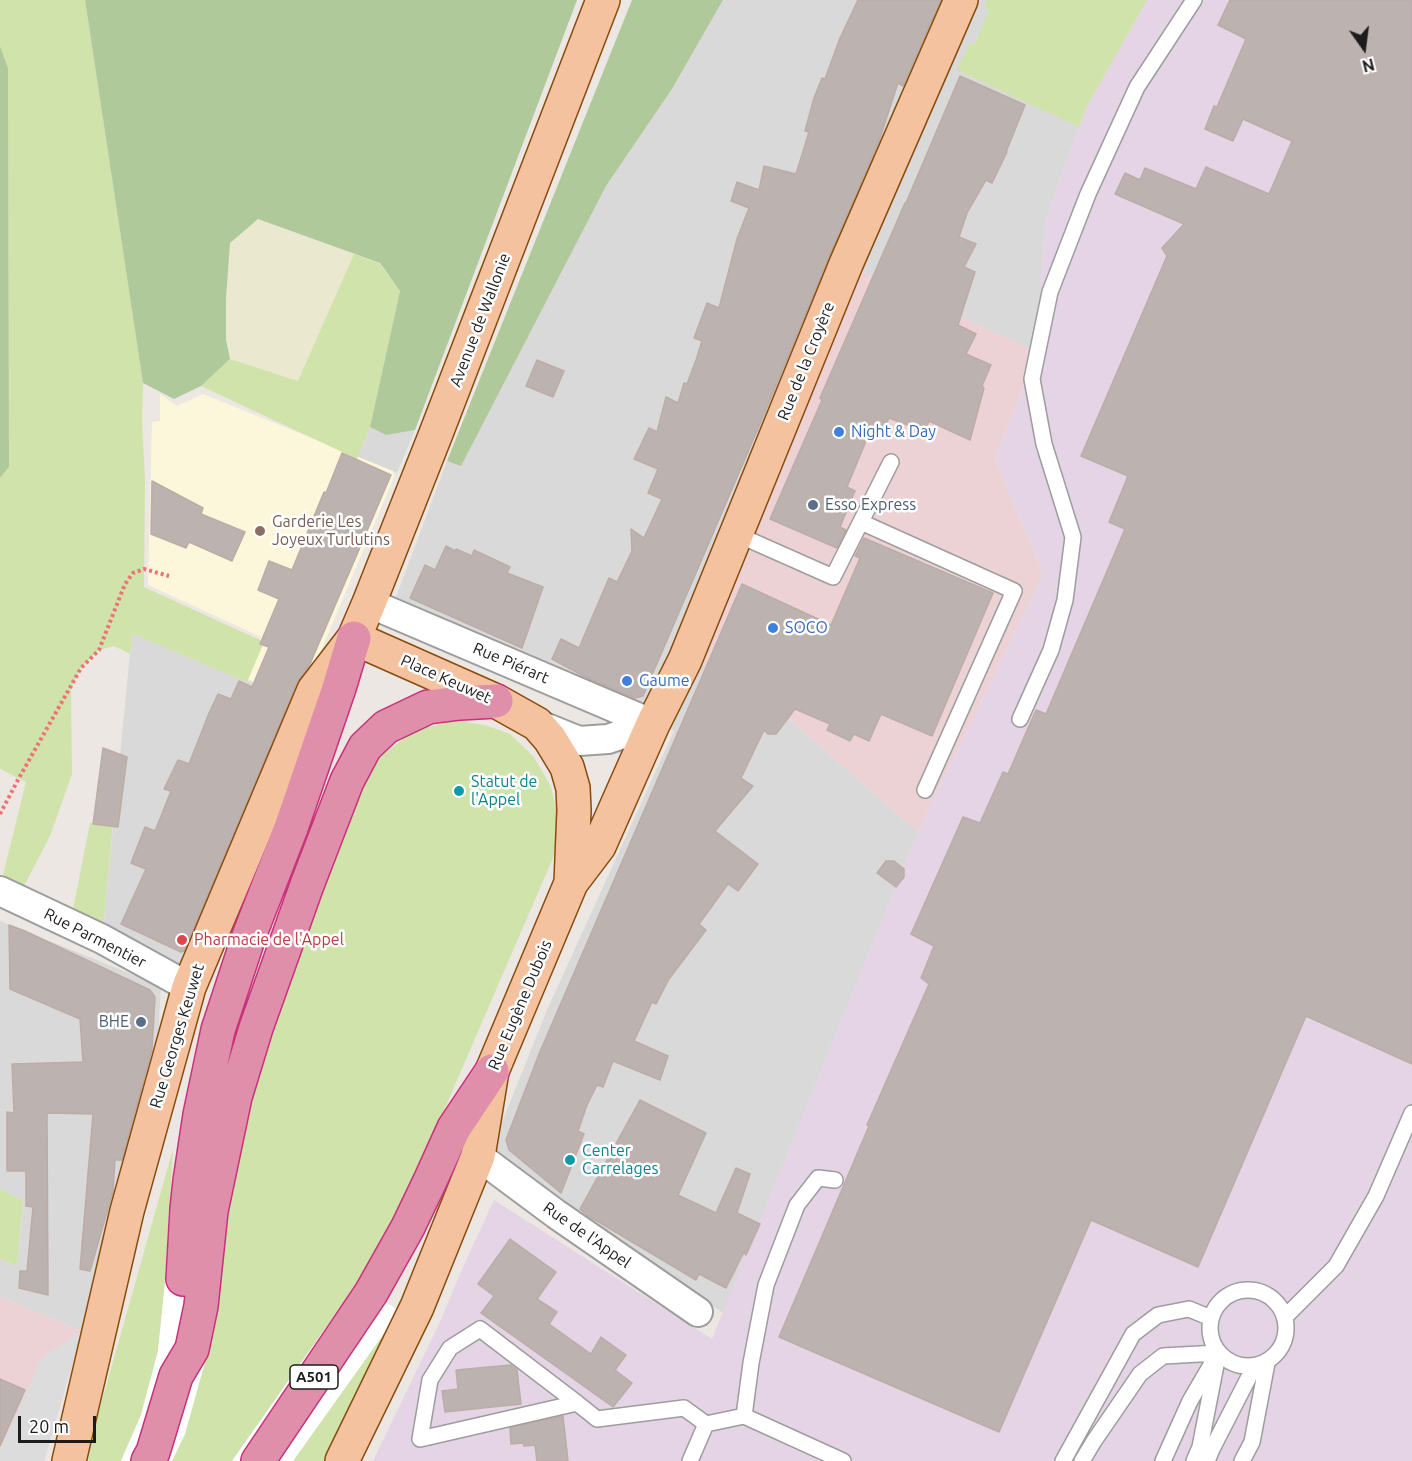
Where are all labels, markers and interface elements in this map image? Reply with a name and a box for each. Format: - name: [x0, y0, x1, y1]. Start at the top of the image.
- north arrow: [1334, 18, 1394, 78]
- text: N: [1360, 55, 1376, 76]
- street label: Avenue de Wallonie: [446, 250, 514, 390]
- street label: Rue de la Croyère: [773, 299, 839, 423]
- place label: Night & Day: [851, 422, 936, 442]
- marker: Night & Day: [832, 425, 846, 439]
- place label: Esso Express: [825, 495, 916, 515]
- marker: Esso Express: [806, 498, 820, 512]
- place label: Garderie Les Joyeux Turlutins: [272, 512, 390, 550]
- marker: Garderie Les Joyeux Turlutins: [253, 524, 267, 538]
- place label: SOCO: [785, 618, 828, 638]
- marker: SOCO: [766, 621, 780, 635]
- street label: Rue Piérart: [470, 638, 552, 688]
- street label: Place Keuwet: [398, 651, 494, 707]
- place label: Gaume: [639, 671, 690, 691]
- marker: Gaume: [620, 674, 634, 688]
- place label: Statut de l'Appel: [471, 772, 537, 810]
- marker: Statut de l'Appel: [452, 784, 466, 798]
- street label: Rue Parmentier: [41, 904, 149, 972]
- place label: Pharmacie de l'Appel: [194, 930, 344, 950]
- marker: Pharmacie de l'Appel: [175, 933, 189, 947]
- street label: Rue Eugène Dubois: [484, 937, 556, 1073]
- street label: Rue Georges Keuwet: [146, 961, 208, 1111]
- place label: BHE: [99, 1012, 129, 1032]
- marker: BHE: [134, 1015, 148, 1029]
- place label: Center Carrelages: [582, 1141, 658, 1179]
- marker: Center Carrelages: [563, 1153, 577, 1167]
- street label: Rue de l'Appel: [539, 1198, 635, 1272]
- road number: A501: [290, 1365, 338, 1389]
- scale bar: [21, 1404, 99, 1442]
- text: 20 m: [29, 1416, 69, 1436]

